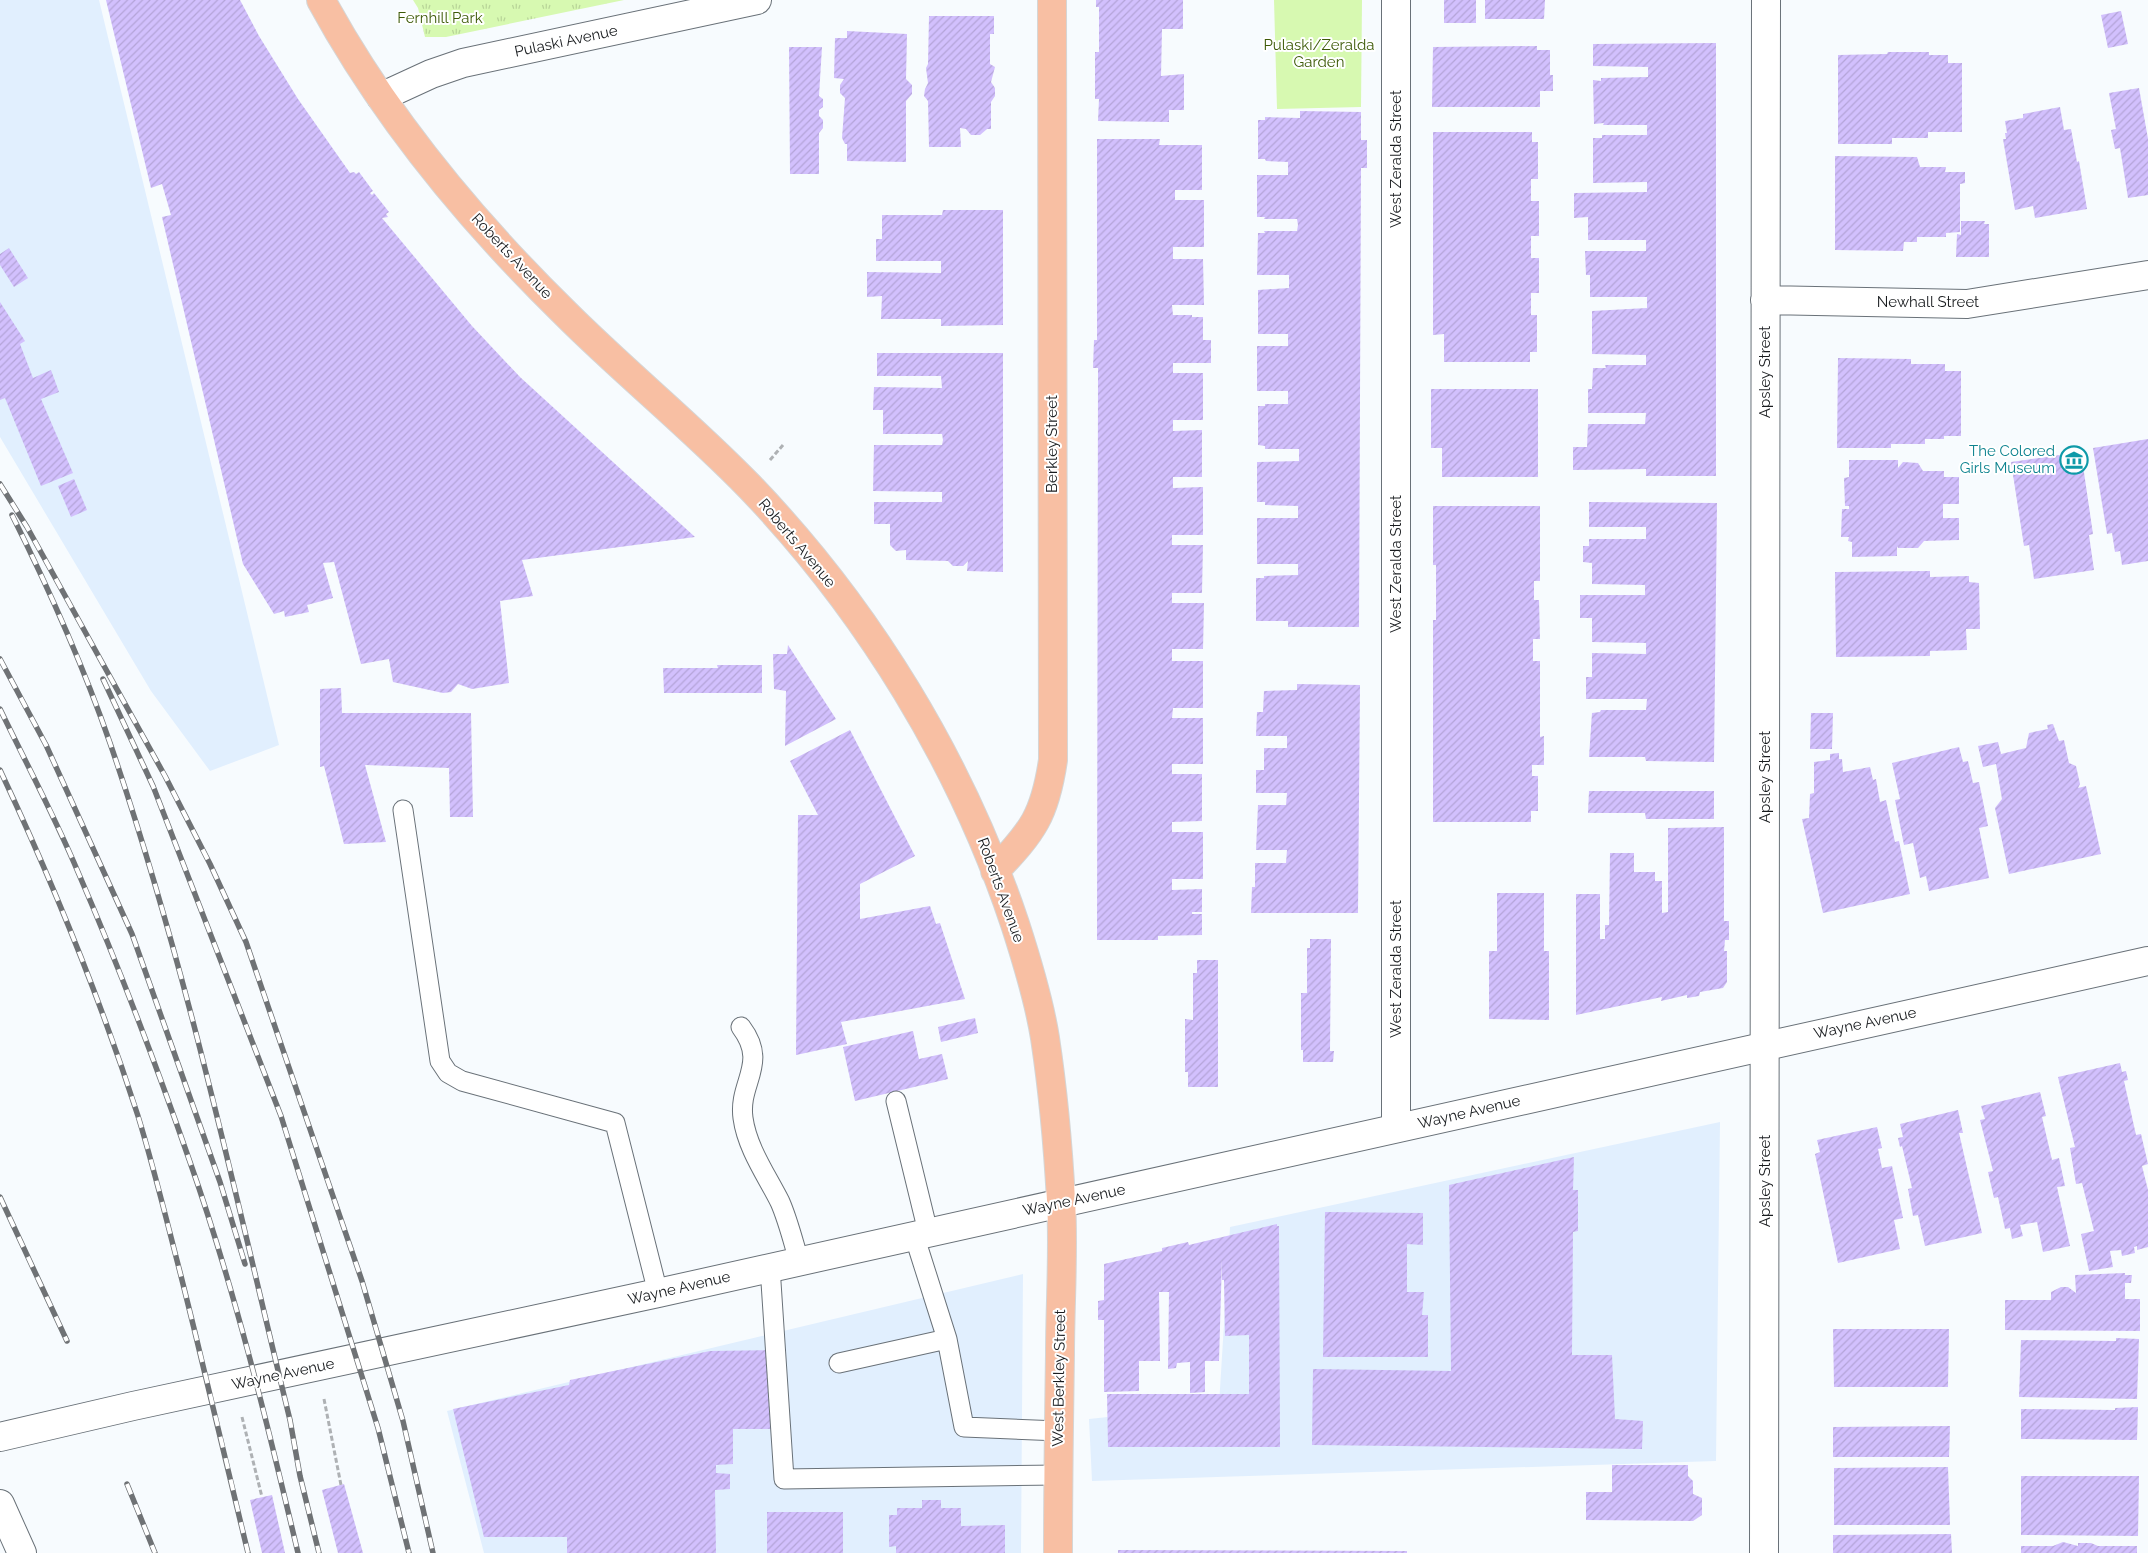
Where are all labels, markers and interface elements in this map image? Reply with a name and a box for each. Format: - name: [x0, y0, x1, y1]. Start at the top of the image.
- park label: Fernhill Park: [397, 9, 483, 27]
- street label: Pulaski Avenue: [513, 21, 619, 61]
- park label: Pulaski/Zeralda Garden: [1263, 36, 1375, 71]
- street label: West Zeralda Street: [1387, 90, 1405, 228]
- street label: Roberts Avenue: [468, 210, 556, 303]
- street label: Newhall Street: [1877, 293, 1979, 311]
- street label: Apsley Street: [1756, 326, 1774, 418]
- street label: Berkley Street: [1043, 395, 1061, 493]
- place label: The Colored Girls Museum: [1960, 442, 2055, 477]
- museum icon: The Colored Girls Museum: [2059, 445, 2089, 475]
- street label: Roberts Avenue: [755, 495, 839, 591]
- street label: West Zeralda Street: [1387, 495, 1405, 633]
- street label: Apsley Street: [1756, 731, 1774, 823]
- street label: Roberts Avenue: [974, 835, 1028, 945]
- street label: West Zeralda Street: [1387, 900, 1405, 1038]
- street label: Wayne Avenue: [1812, 1003, 1918, 1043]
- street label: Wayne Avenue: [1416, 1091, 1522, 1133]
- street label: Apsley Street: [1756, 1135, 1774, 1227]
- street label: Wayne Avenue: [1021, 1180, 1127, 1220]
- street label: Wayne Avenue: [626, 1267, 732, 1309]
- street label: West Berkley Street: [1049, 1309, 1069, 1447]
- street label: Wayne Avenue: [230, 1354, 336, 1394]

